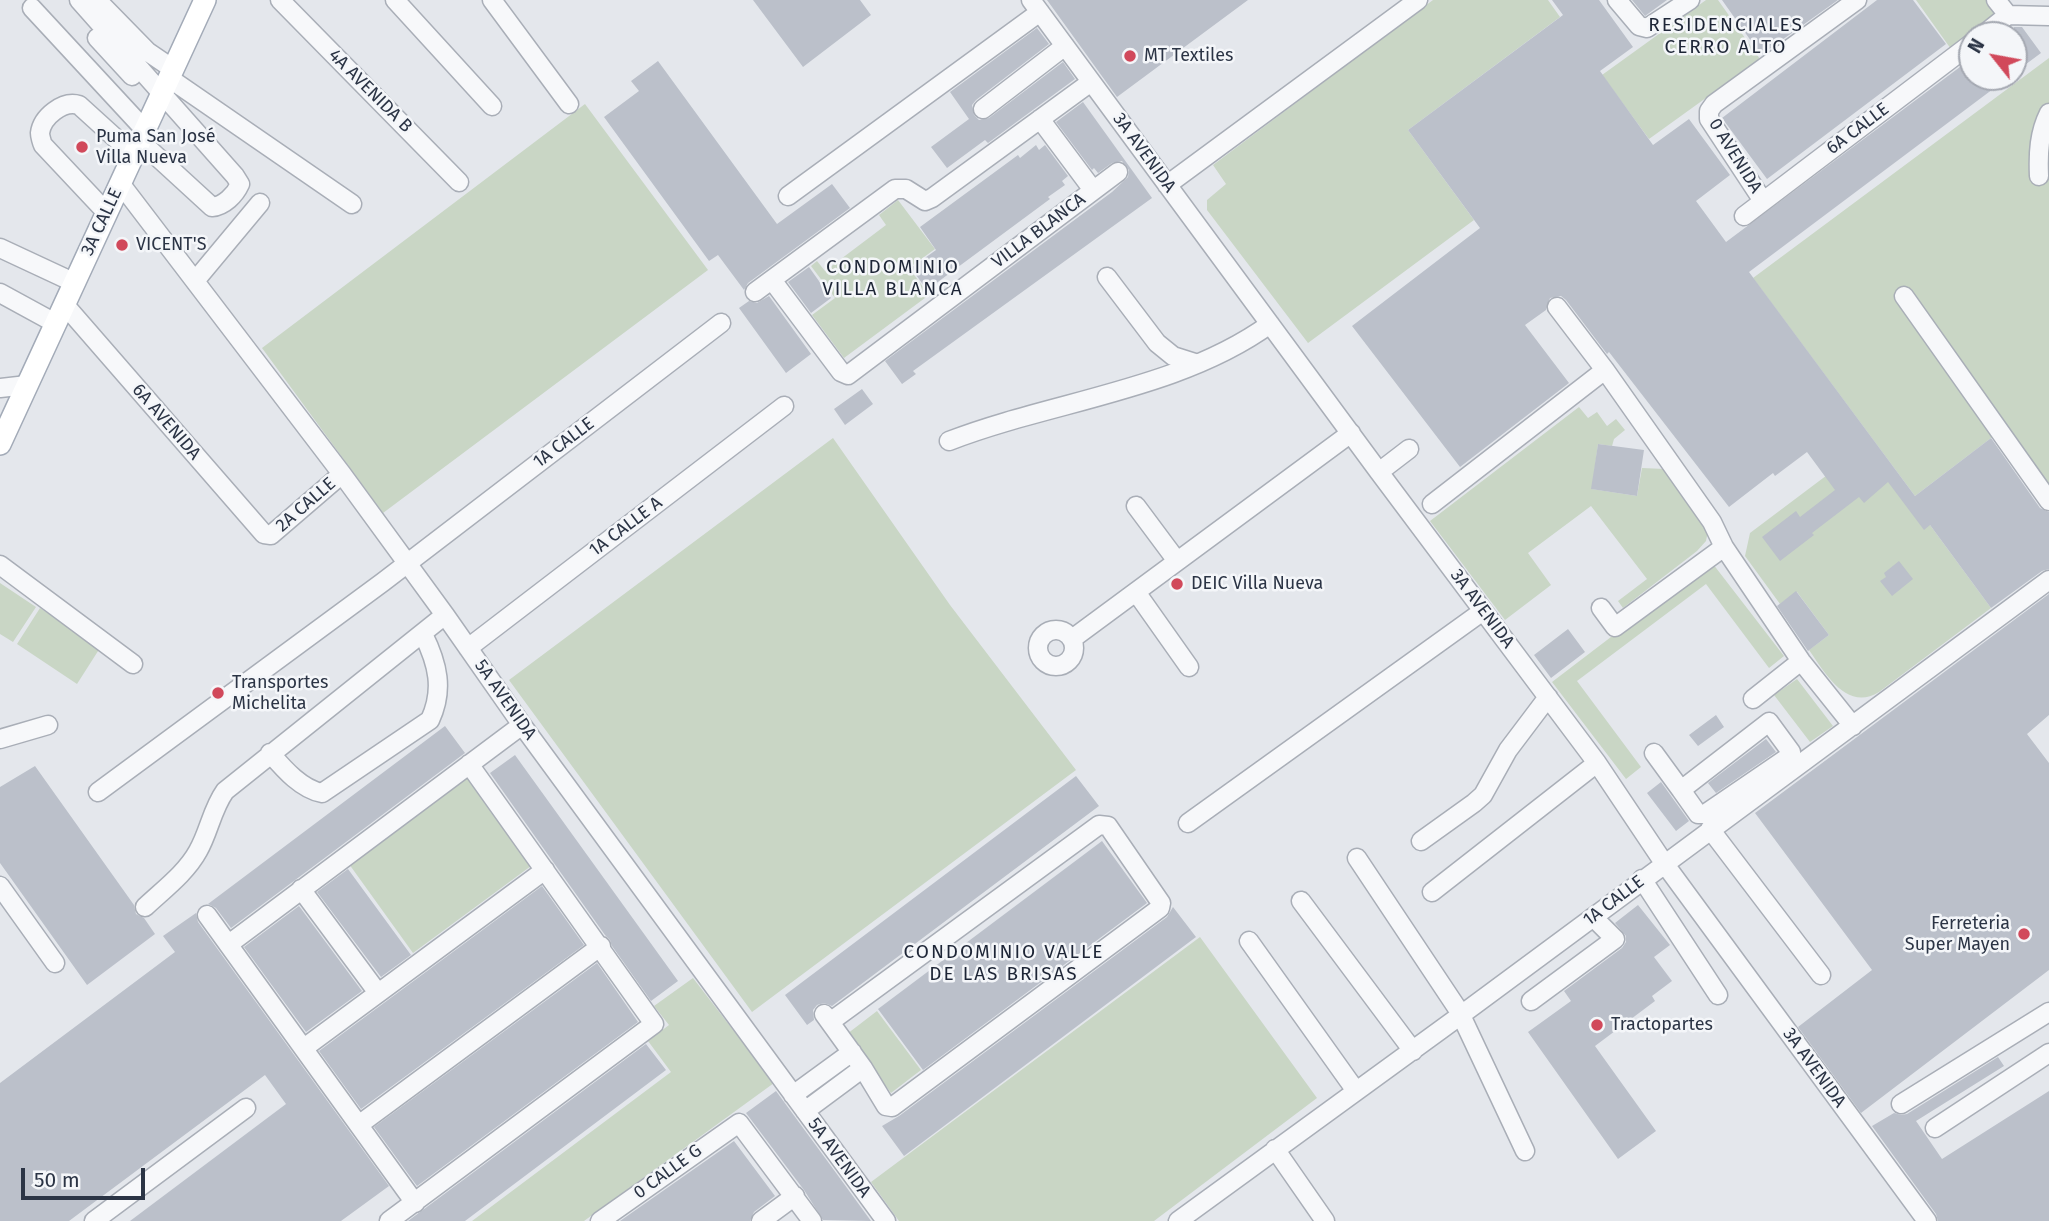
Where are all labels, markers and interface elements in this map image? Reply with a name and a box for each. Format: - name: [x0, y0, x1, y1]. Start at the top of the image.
- district label: RESIDENCIALES CERRO ALTO: [1650, 15, 1802, 59]
- north arrow: [1958, 21, 2028, 91]
- text: N: [1963, 35, 1989, 57]
- street label: 4A AVENIDA B: [324, 45, 416, 137]
- place label: MT Textiles: [1144, 45, 1233, 67]
- marker: MT Textiles: [1122, 48, 1138, 64]
- street label: 6A CALLE: [1822, 99, 1894, 159]
- street label: 3A AVENIDA: [1108, 109, 1180, 197]
- street label: 0 AVENIDA: [1704, 115, 1766, 197]
- place label: Puma San José Villa Nueva: [96, 126, 216, 168]
- marker: Puma San José Villa Nueva: [74, 139, 90, 155]
- street label: 3A CALLE: [77, 185, 127, 259]
- street label: VILLA BLANCA: [988, 189, 1090, 273]
- place label: VICENT'S: [136, 234, 207, 256]
- marker: VICENT'S: [114, 237, 130, 253]
- district label: CONDOMINIO VILLA BLANCA: [824, 257, 962, 301]
- street label: 6A AVENIDA: [127, 380, 205, 464]
- street label: 1A CALLE: [529, 413, 599, 473]
- street label: 2A CALLE: [272, 473, 340, 537]
- street label: 1A CALLE A: [585, 493, 667, 561]
- street label: 3A AVENIDA: [1445, 565, 1519, 653]
- place label: DEIC Villa Nueva: [1191, 573, 1323, 595]
- marker: DEIC Villa Nueva: [1169, 576, 1185, 592]
- street label: 5A AVENIDA: [469, 656, 541, 744]
- place label: Transportes Michelita: [232, 672, 328, 714]
- marker: Transportes Michelita: [210, 685, 226, 701]
- street label: 1A CALLE: [1579, 871, 1649, 931]
- place label: Ferreteria Super Mayen: [1905, 913, 2010, 956]
- marker: Ferreteria Super Mayen: [2016, 926, 2032, 942]
- district label: CONDOMINIO VALLE DE LAS BRISAS: [905, 942, 1103, 986]
- place label: Tractopartes: [1611, 1014, 1713, 1036]
- marker: Tractopartes: [1589, 1017, 1605, 1033]
- street label: 3A AVENIDA: [1778, 1024, 1850, 1112]
- street label: 5A AVENIDA: [803, 1114, 875, 1202]
- street label: 0 CALLE G: [630, 1140, 706, 1204]
- scale bar: [24, 1154, 149, 1198]
- text: 50 m: [34, 1167, 80, 1193]

